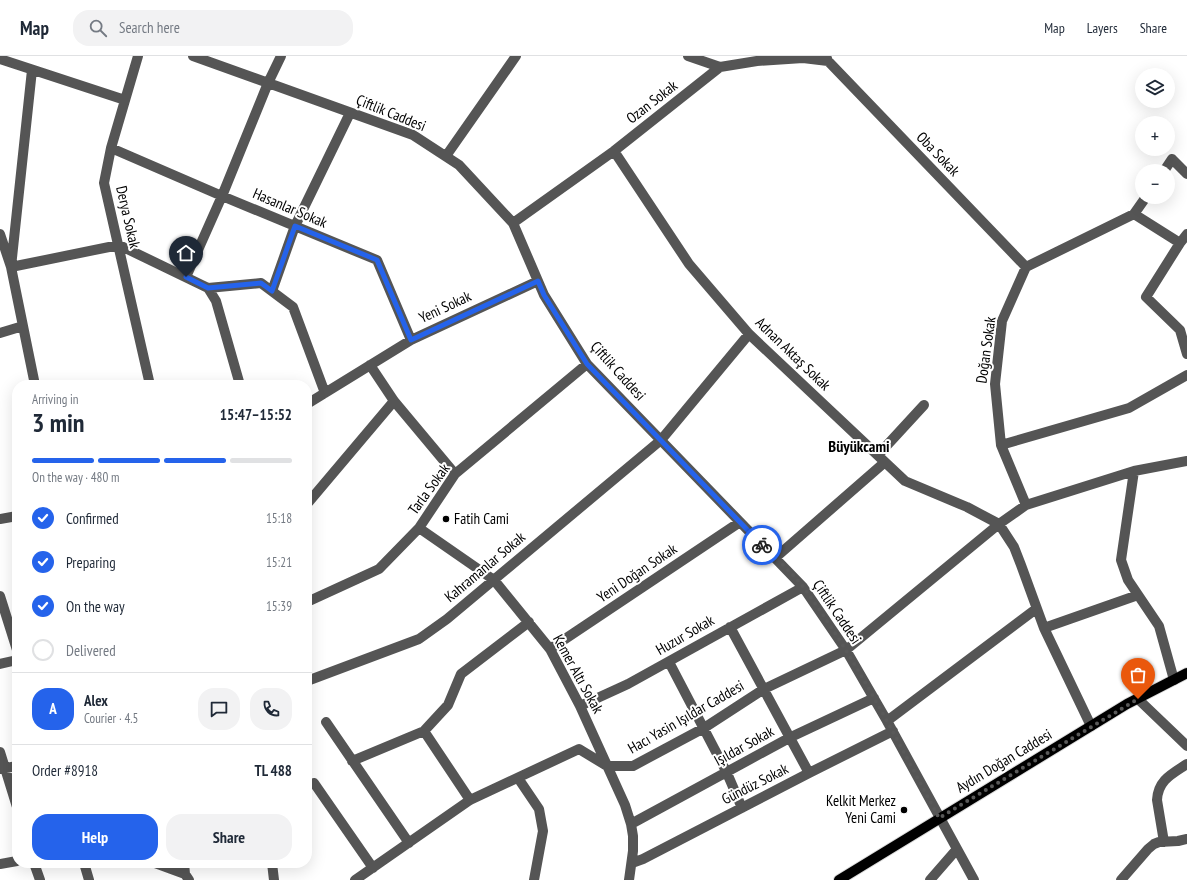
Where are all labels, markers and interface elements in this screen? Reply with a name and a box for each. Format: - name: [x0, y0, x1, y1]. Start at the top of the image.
- search box: [73, 10, 353, 46]
- text: Map: [20, 16, 49, 40]
- icon: search: [87, 17, 109, 39]
- text: Search here: [119, 18, 180, 37]
- text: Map: [1044, 19, 1065, 37]
- text: Layers: [1087, 19, 1118, 37]
- text: Share: [1140, 19, 1167, 37]
- map controls: [1135, 68, 1175, 204]
- button: layers: [1135, 68, 1175, 108]
- street label: Ozan Sokak: [622, 76, 681, 127]
- street label: Çiftlik Caddesi: [354, 90, 429, 135]
- button: +: [1135, 116, 1175, 156]
- street label: Oba Sokak: [913, 127, 964, 180]
- button: −: [1135, 164, 1175, 204]
- street label: Hasanlar Sokak: [250, 183, 330, 232]
- street label: Derya Sokak: [112, 184, 145, 250]
- pin: [169, 236, 203, 277]
- icon: home: [175, 242, 197, 264]
- street label: Yeni Sokak: [416, 286, 474, 327]
- street label: Adnan Aktaş Sokak: [752, 313, 835, 394]
- street label: Doğan Sokak: [971, 315, 1000, 384]
- street label: Çiftlik Caddesi: [587, 337, 650, 404]
- text: Arriving in: [32, 391, 79, 408]
- text: 15:47–15:52: [220, 405, 292, 424]
- text: 3 min: [32, 406, 85, 439]
- district label: Büyükcami: [828, 436, 890, 456]
- street label: Tarla Sokak: [404, 459, 454, 518]
- text: On the way · 480 m: [32, 469, 119, 486]
- icon: check: [32, 507, 54, 529]
- text: Confirmed: [66, 509, 119, 528]
- place label: Fatih Cami: [454, 509, 509, 528]
- text: 15:18: [266, 510, 292, 527]
- marker: Fatih Cami: [441, 514, 451, 524]
- courier: [742, 525, 782, 565]
- street label: Kahramanlar Sokak: [440, 527, 529, 606]
- icon: bike: [751, 534, 773, 556]
- street label: Yeni Doğan Sokak: [593, 539, 680, 606]
- icon: check: [32, 551, 54, 573]
- text: Preparing: [66, 553, 116, 572]
- text: 15:21: [266, 554, 292, 571]
- street label: Çiftlik Caddesi: [809, 576, 866, 648]
- icon: check: [32, 595, 54, 617]
- text: On the way: [66, 597, 125, 616]
- text: 15:39: [266, 598, 292, 615]
- street label: Huzur Sokak: [652, 610, 717, 659]
- street label: Kemer Altı Sokak: [549, 631, 608, 717]
- text: Delivered: [66, 641, 116, 660]
- pin: [1121, 658, 1155, 699]
- icon: bag: [1127, 664, 1149, 686]
- street label: Hacı Yasin Işıldar Caddesi: [624, 676, 747, 757]
- button: chat: [198, 688, 240, 730]
- button: phone: [250, 688, 292, 730]
- text: Alex: [84, 691, 108, 710]
- text: A: [49, 699, 57, 718]
- text: Courier · 4.5: [84, 710, 138, 727]
- street label: Işıldar Sokak: [710, 721, 777, 770]
- street label: Aydın Doğan Caddesi: [952, 724, 1055, 797]
- street label: Gündüz Sokak: [718, 759, 791, 808]
- text: Order #8918: [32, 761, 98, 780]
- text: TL 488: [255, 761, 292, 780]
- place label: Kelkit Merkez Yeni Cami: [826, 791, 896, 827]
- marker: Kelkit Merkez Yeni Cami: [899, 805, 909, 815]
- button: Help: [32, 814, 158, 860]
- button: Share: [166, 814, 292, 860]

